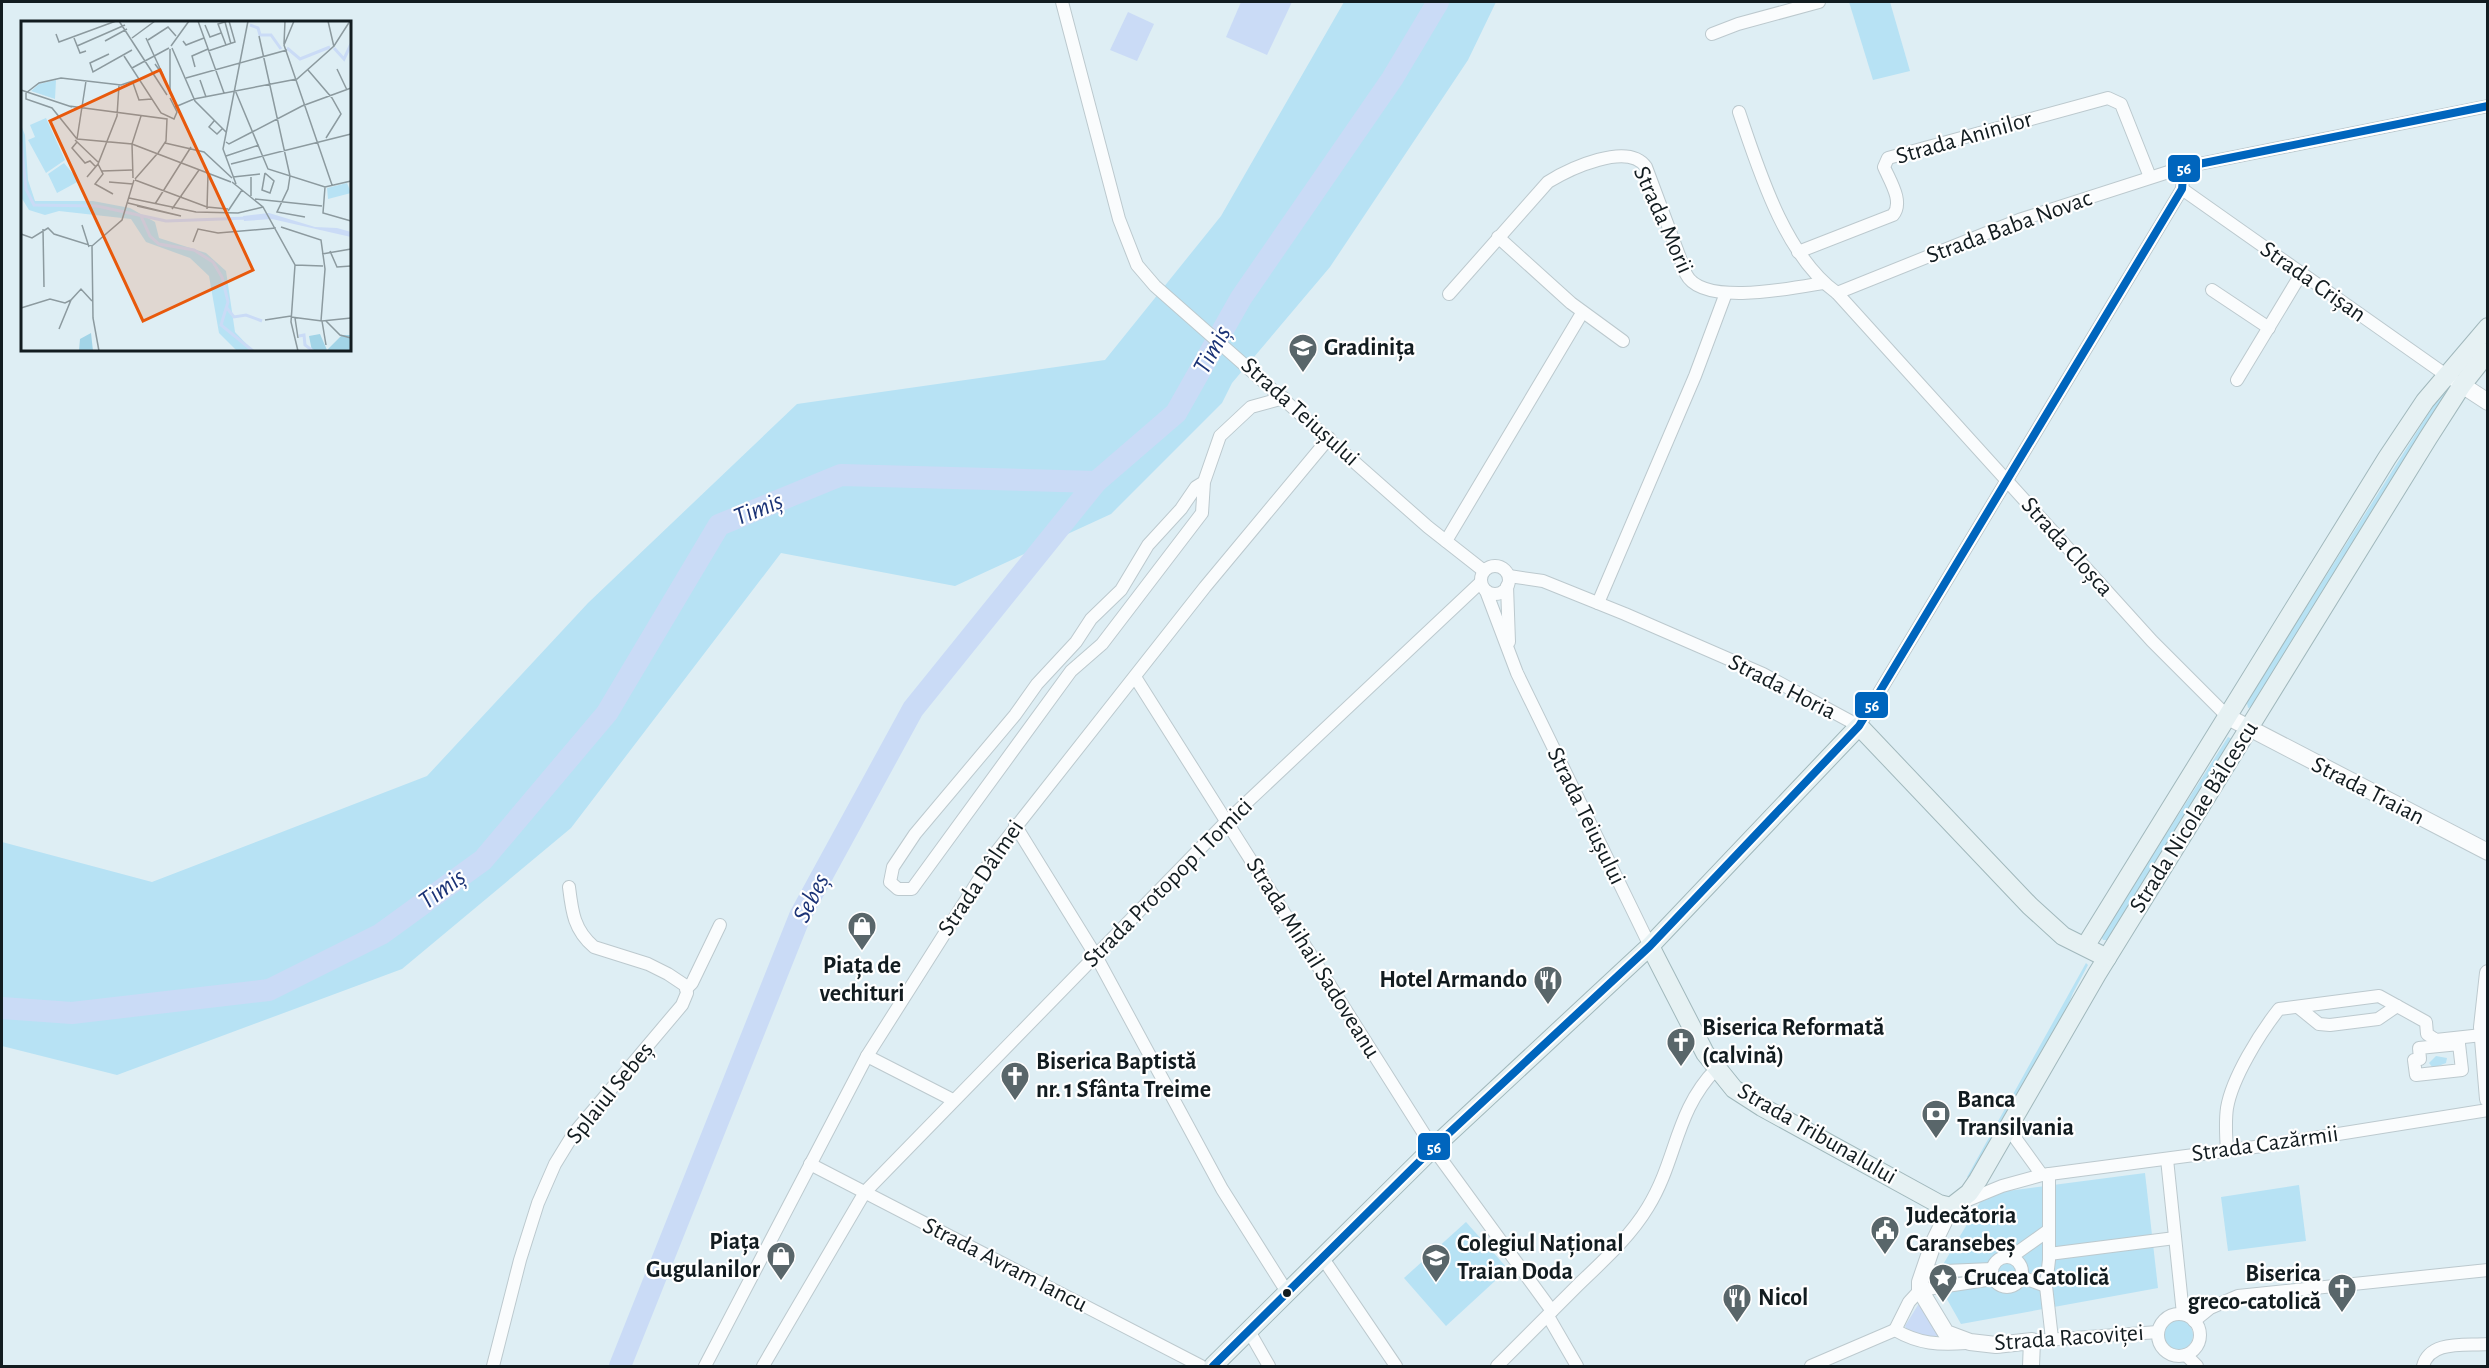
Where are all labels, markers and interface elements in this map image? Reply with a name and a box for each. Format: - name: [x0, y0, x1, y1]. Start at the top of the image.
- inset map: [21, 21, 351, 351]
- street label: Strada Aninilor: [1893, 107, 2035, 169]
- line badge: 56: [2167, 154, 2201, 183]
- text: 56: [2177, 161, 2192, 177]
- street label: Strada Morii: [1629, 163, 1697, 277]
- street label: Strada Baba Novac: [1923, 186, 2095, 268]
- street label: Strada Crișan: [2255, 237, 2370, 328]
- water label: Timiș: [1188, 322, 1237, 379]
- school or university icon: Gradinița: [1287, 332, 1319, 374]
- place label: Gradinița: [1324, 336, 1415, 362]
- street label: Strada Teiușului: [1236, 353, 1364, 472]
- water label: Timiș: [730, 488, 787, 532]
- street label: Strada Cloșca: [2016, 493, 2117, 602]
- street label: Strada Horia: [1724, 650, 1840, 724]
- line badge: 56: [1854, 691, 1889, 719]
- text: 56: [1865, 698, 1880, 714]
- street label: Strada Nicolae Bălcescu: [2125, 717, 2263, 917]
- street label: Strada Teiușului: [1542, 744, 1630, 889]
- street label: Strada Traian: [2308, 752, 2428, 830]
- street label: Strada Protopop I Tomici: [1079, 794, 1257, 972]
- street label: Strada Dâlmei: [934, 816, 1028, 940]
- street label: Strada Mihail Sadoveanu: [1242, 854, 1384, 1062]
- water label: Timiș: [414, 864, 471, 916]
- water label: Sebeș: [788, 870, 836, 927]
- shop icon: Piața de vechituri: [846, 910, 878, 952]
- place label: Piața de vechituri: [819, 954, 905, 1006]
- restaurant icon: Hotel Armando: [1532, 964, 1564, 1006]
- place label: Hotel Armando: [1379, 968, 1527, 992]
- place label: Biserica Reformată (calvină): [1702, 1016, 1884, 1068]
- church icon: Biserica Reformată (calvină): [1665, 1026, 1697, 1068]
- street label: Splaiul Sebeș: [562, 1038, 659, 1149]
- place label: Biserica Baptistă nr. 1 Sfânta Treime: [1036, 1050, 1211, 1102]
- church icon: Biserica Baptistă nr. 1 Sfânta Treime: [999, 1060, 1031, 1102]
- street label: Strada Tribunalului: [1734, 1079, 1900, 1189]
- place label: Banca Transilvania: [1957, 1088, 2074, 1140]
- bank icon: Banca Transilvania: [1920, 1098, 1952, 1140]
- street label: Strada Cazărmii: [2190, 1122, 2340, 1166]
- line badge: 56: [1417, 1132, 1451, 1161]
- text: 56: [1427, 1140, 1442, 1156]
- place label: Judecătoria Caransebeș: [1906, 1204, 2017, 1258]
- street label: Strada Avram Iancu: [919, 1213, 1091, 1317]
- public building icon: Judecătoria Caransebeș: [1869, 1214, 1901, 1256]
- place label: Piața Gugulanilor: [646, 1230, 761, 1282]
- place label: Colegiul Național Traian Doda: [1457, 1232, 1624, 1284]
- shop icon: Piața Gugulanilor: [765, 1240, 797, 1282]
- school or university icon: Colegiul Național Traian Doda: [1420, 1242, 1452, 1284]
- place icon: Crucea Catolică: [1927, 1262, 1959, 1304]
- place label: Biserica greco-catolică: [2187, 1262, 2321, 1314]
- place label: Crucea Catolică: [1964, 1266, 2110, 1290]
- church icon: Biserica greco-catolică: [2326, 1272, 2358, 1314]
- restaurant icon: Nicol: [1721, 1282, 1753, 1324]
- place label: Nicol: [1758, 1286, 1808, 1310]
- unlabelled marker: [1281, 1287, 1293, 1299]
- street label: Strada Racoviței: [1993, 1321, 2145, 1356]

